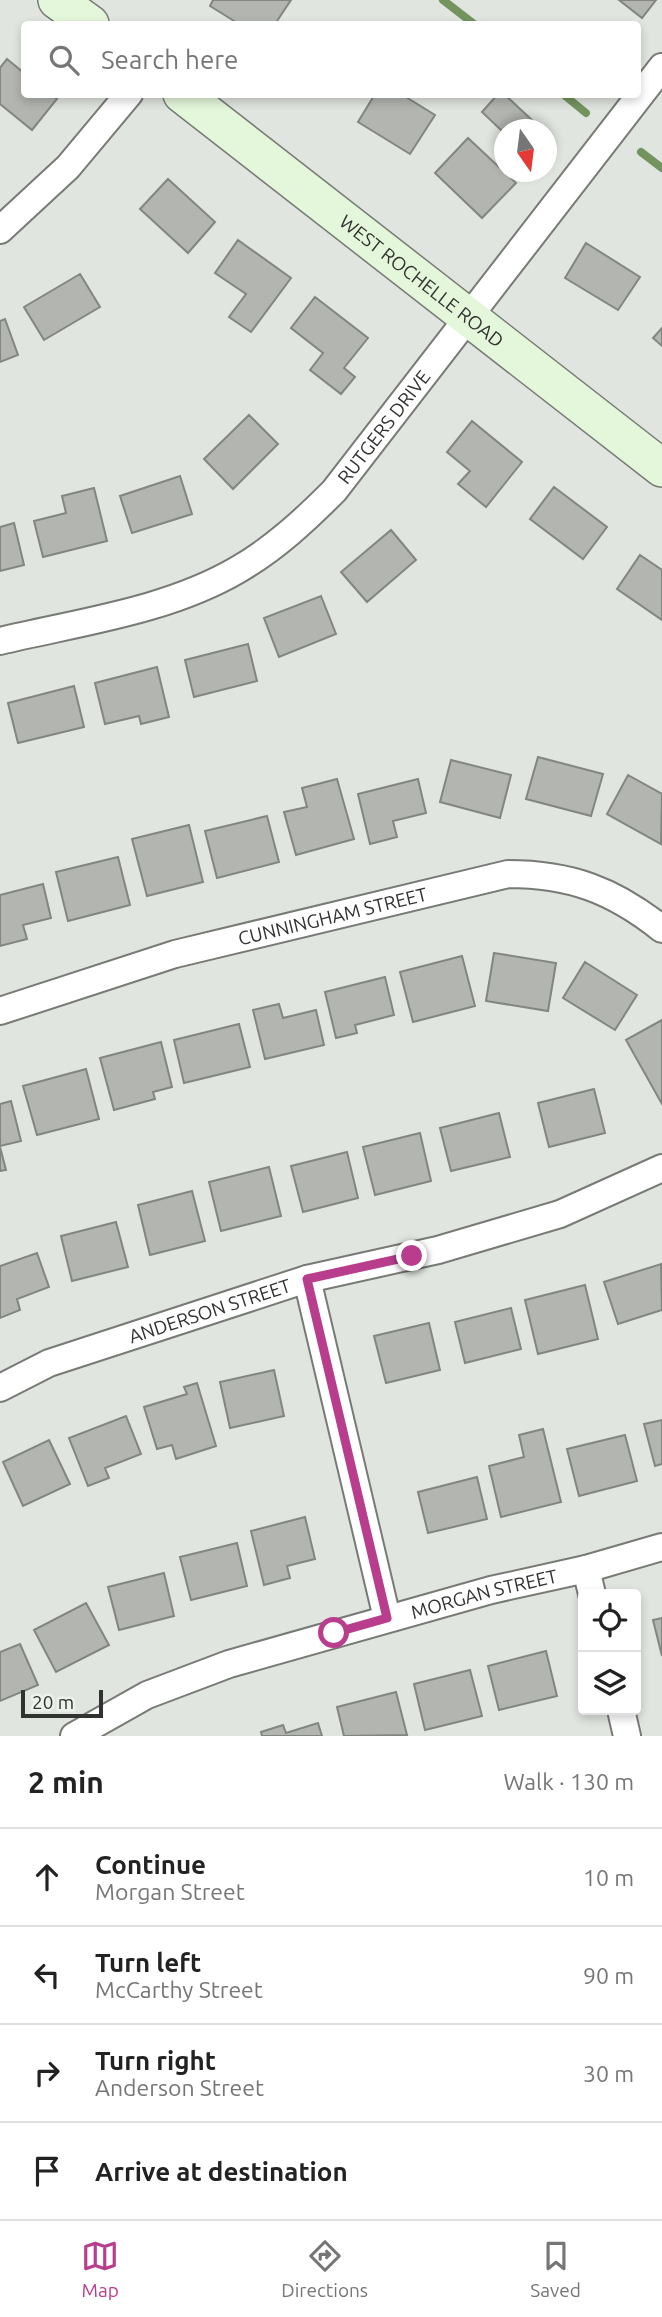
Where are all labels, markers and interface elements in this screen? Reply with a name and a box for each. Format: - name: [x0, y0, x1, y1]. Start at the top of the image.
- search box: [21, 21, 641, 98]
- icon: search: [45, 41, 83, 79]
- text: Search here: [101, 45, 238, 74]
- north arrow: [494, 119, 557, 182]
- street label: WEST ROCHELLE ROAD: [335, 210, 508, 352]
- street label: RUTGERS DRIVE: [333, 366, 434, 488]
- street label: CUNNINGHAM STREET: [236, 883, 430, 949]
- route end: [396, 1240, 427, 1271]
- street label: ANDERSON STREET: [126, 1274, 294, 1347]
- street label: MORGAN STREET: [408, 1565, 560, 1623]
- map controls: [578, 1589, 641, 1715]
- button: locate: [578, 1589, 641, 1652]
- route start: [318, 1617, 349, 1648]
- button: layers: [578, 1652, 641, 1715]
- scale bar: [21, 1687, 103, 1719]
- text: 20 m: [32, 1691, 74, 1713]
- text: 2 min: [28, 1765, 104, 1799]
- text: Walk · 130 m: [503, 1769, 634, 1794]
- text: Continue: [95, 1850, 206, 1879]
- icon: ahead: [28, 1858, 66, 1896]
- text: 10 m: [583, 1865, 634, 1890]
- text: Morgan Street: [95, 1879, 245, 1904]
- text: Turn left: [95, 1948, 201, 1977]
- icon: left: [28, 1956, 66, 1994]
- text: 90 m: [583, 1963, 634, 1988]
- text: McCarthy Street: [95, 1977, 263, 2002]
- text: Turn right: [95, 2046, 216, 2075]
- icon: right: [28, 2054, 66, 2092]
- text: 30 m: [583, 2061, 634, 2086]
- text: Anderson Street: [95, 2075, 264, 2100]
- icon: arrive: [28, 2152, 66, 2190]
- text: Arrive at destination: [95, 2157, 348, 2186]
- tab: Map: [81, 2237, 119, 2301]
- tab: Directions: [281, 2237, 368, 2301]
- tab: Saved: [530, 2237, 581, 2301]

